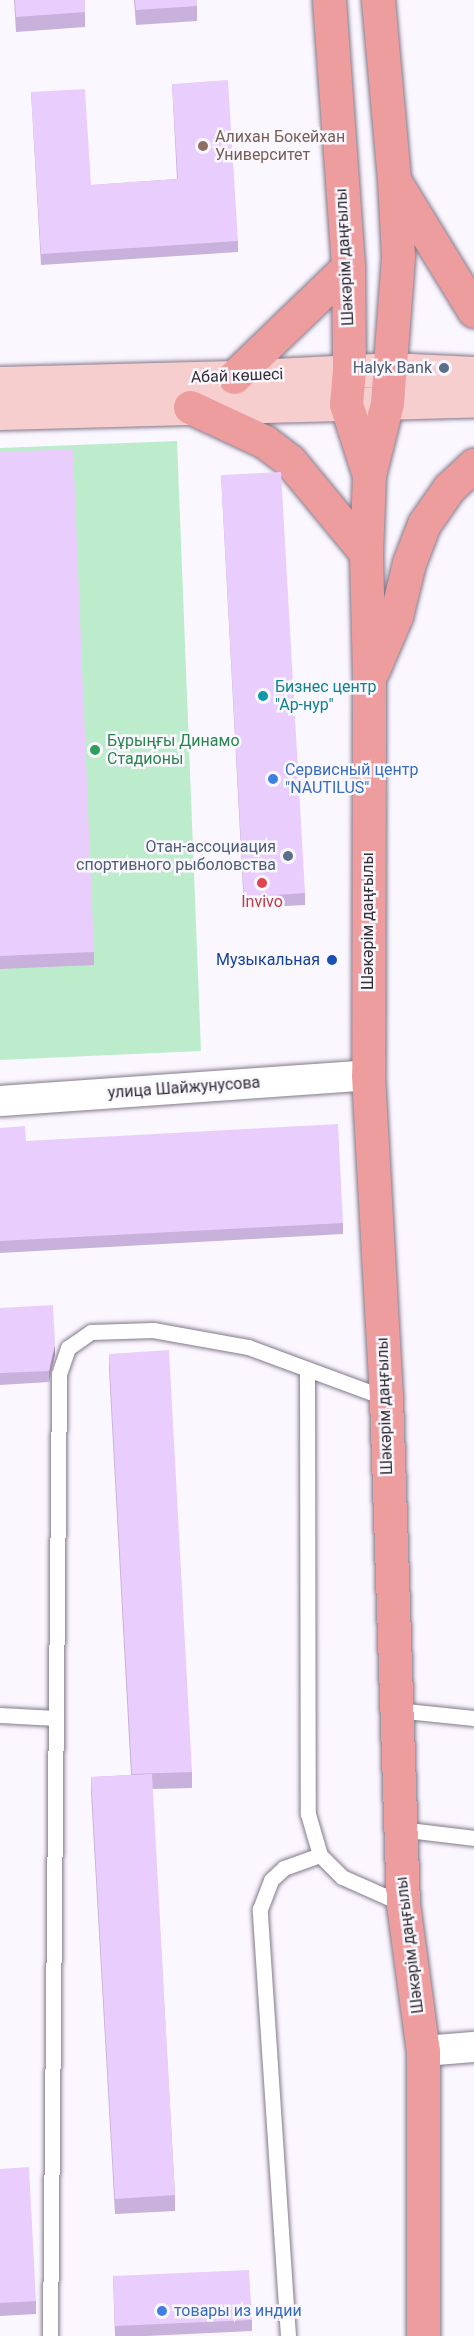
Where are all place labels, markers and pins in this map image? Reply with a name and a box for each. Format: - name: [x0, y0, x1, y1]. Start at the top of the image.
- place label: Алихан Бокейхан Университет: [215, 127, 345, 165]
- marker: Алихан Бокейхан Университет: [196, 139, 210, 153]
- place label: Halyk Bank: [353, 358, 432, 378]
- marker: Halyk Bank: [437, 361, 451, 375]
- place label: Бизнес центр "Ар-нур": [275, 677, 376, 715]
- marker: Бизнес центр "Ар-нур": [256, 689, 270, 703]
- place label: Бұрыңғы Динамо Стадионы: [107, 731, 240, 769]
- marker: Бұрыңғы Динамо Стадионы: [88, 743, 102, 757]
- place label: Сервисный центр "NAUTILUS": [285, 760, 418, 798]
- marker: Сервисный центр "NAUTILUS": [266, 772, 280, 786]
- place label: Отан-ассоциация спортивного рыболовства: [76, 837, 276, 875]
- marker: Отан-ассоциация спортивного рыболовства: [281, 849, 295, 863]
- marker: Invivo: [255, 876, 269, 890]
- place label: Invivo: [241, 892, 283, 912]
- place label: Музыкальная: [216, 950, 320, 970]
- marker: Музыкальная: [325, 953, 339, 967]
- place label: товары из индии: [174, 2301, 302, 2321]
- marker: товары из индии: [155, 2304, 169, 2318]

